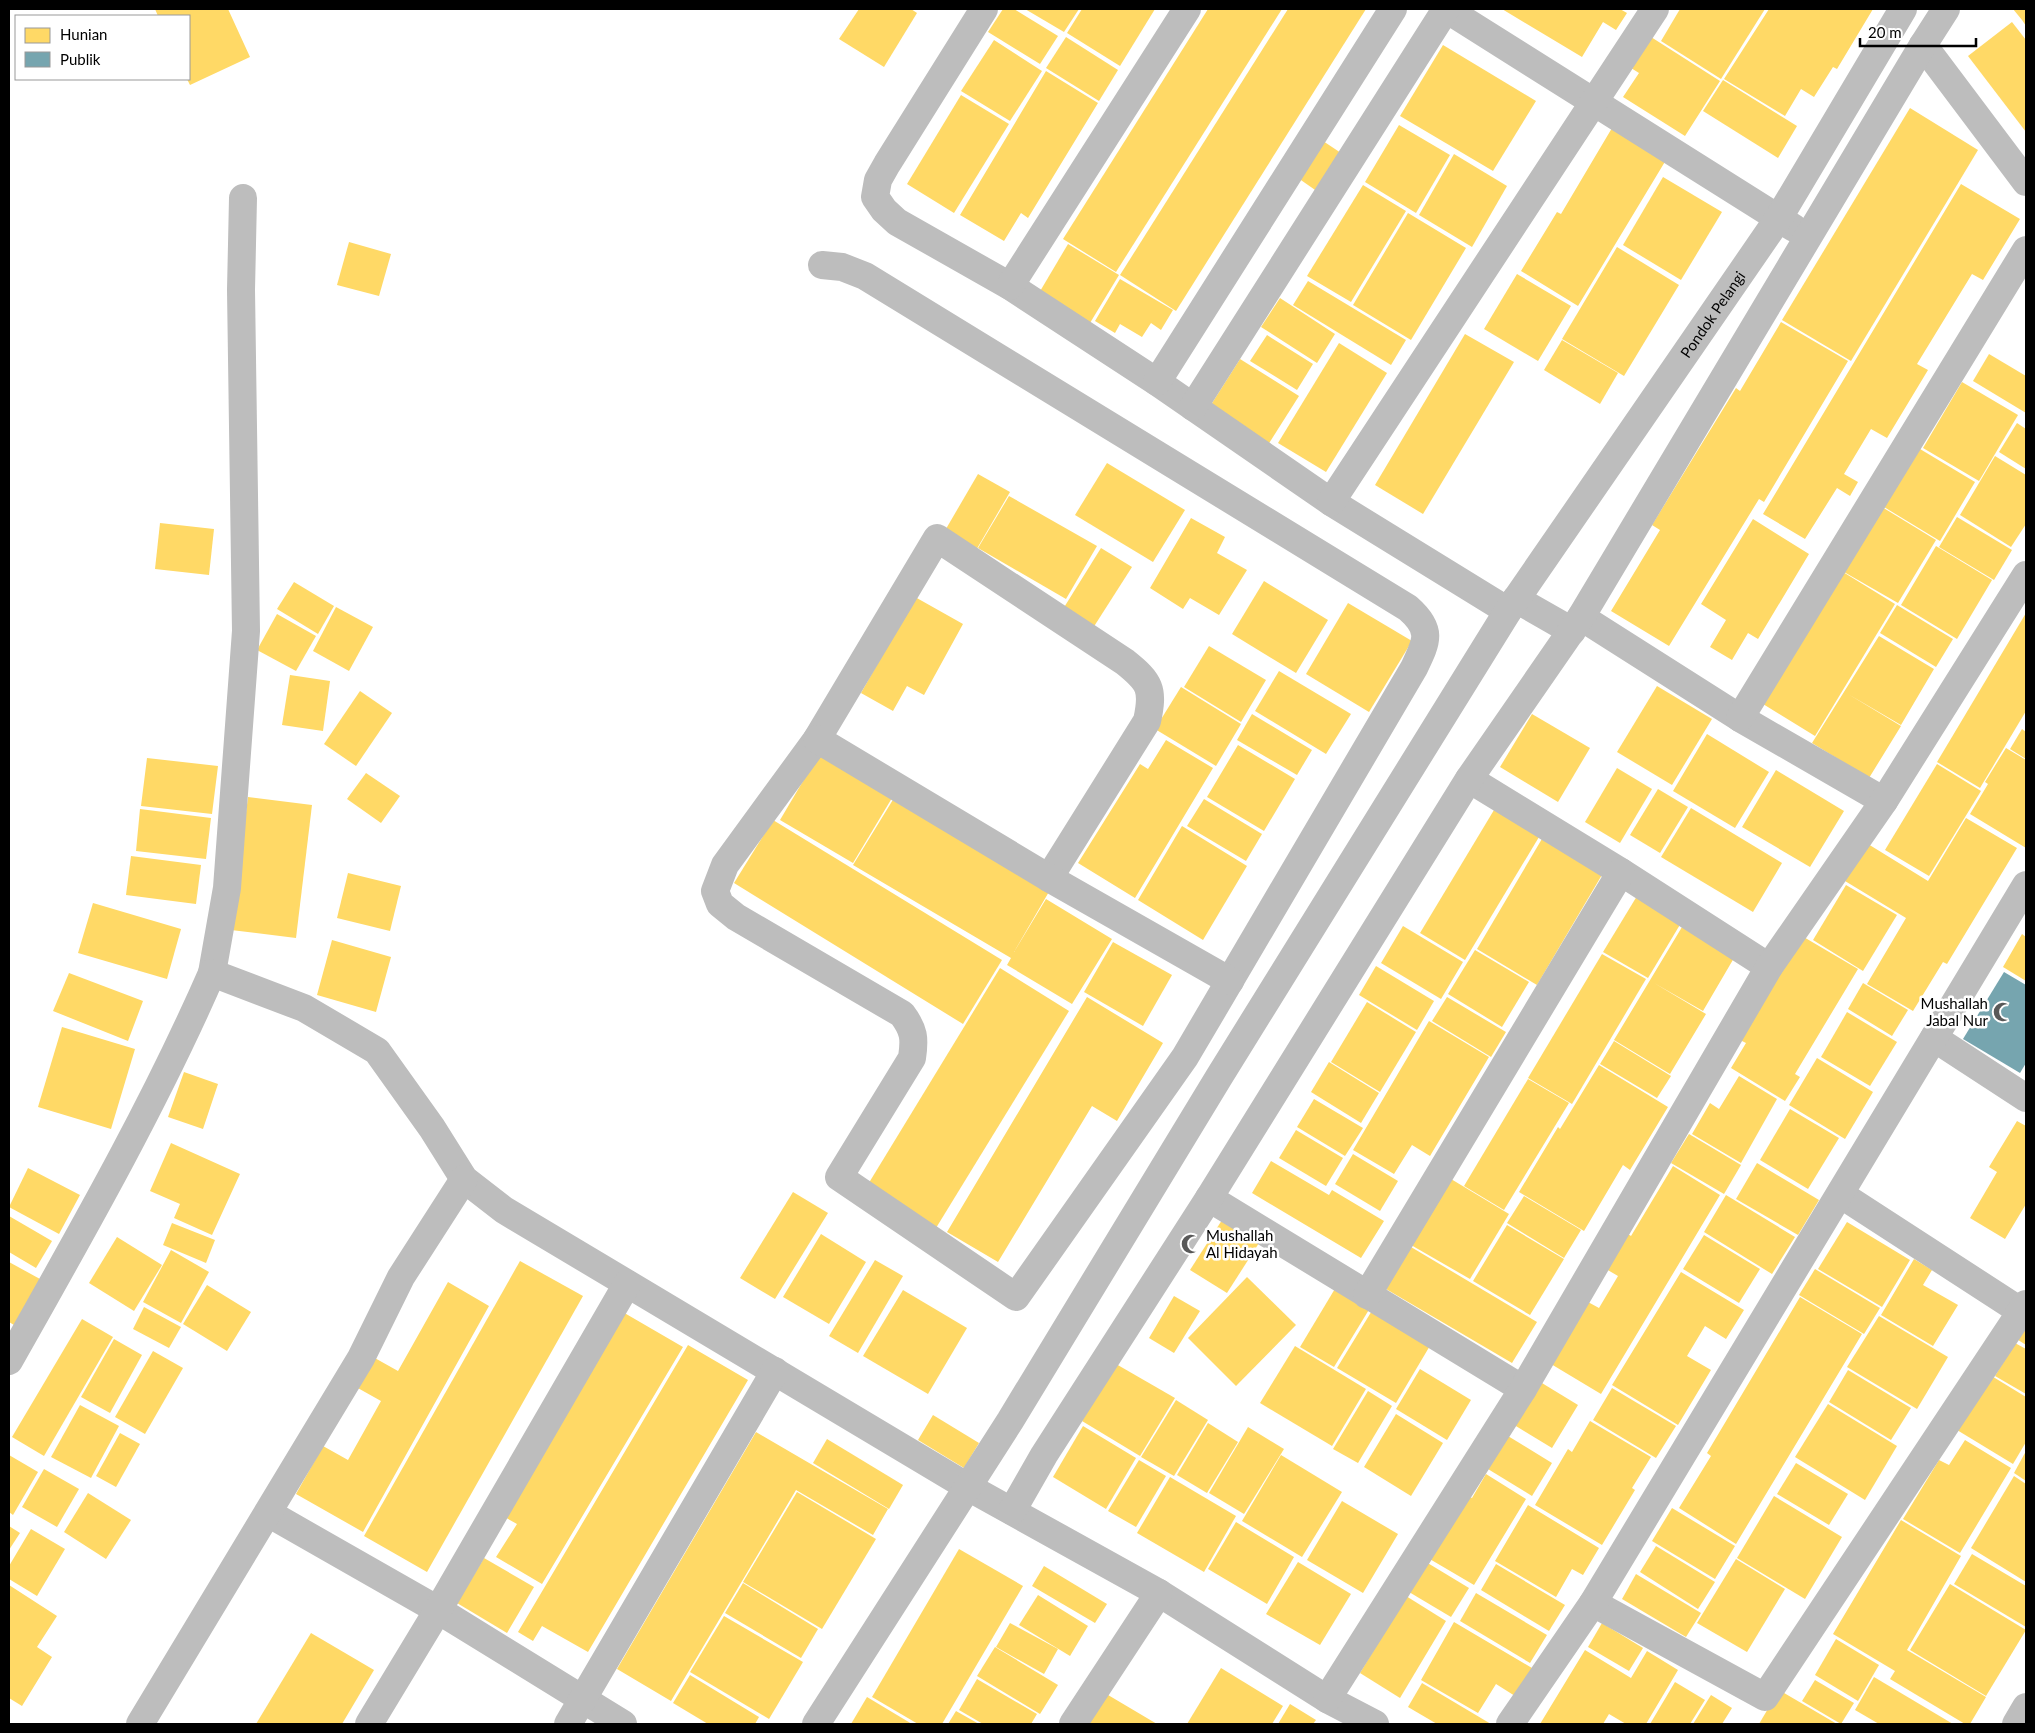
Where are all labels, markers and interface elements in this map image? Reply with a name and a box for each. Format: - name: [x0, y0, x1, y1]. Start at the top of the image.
- legend: [15, 15, 190, 80]
- scale bar: [1860, 15, 1976, 47]
- text: 20 m: [1868, 23, 1902, 41]
- text: Hunian: [60, 25, 107, 43]
- text: Publik: [60, 50, 101, 68]
- street label: Pondok Pelangi: [1676, 267, 1749, 361]
- place label: Mushallah Jabal Nur: [1921, 994, 1989, 1029]
- mosque icon: Mushallah Jabal Nur: [1992, 1001, 2014, 1023]
- place label: Mushallah Al Hidayah: [1206, 1226, 1278, 1261]
- mosque icon: Mushallah Al Hidayah: [1180, 1233, 1202, 1255]

